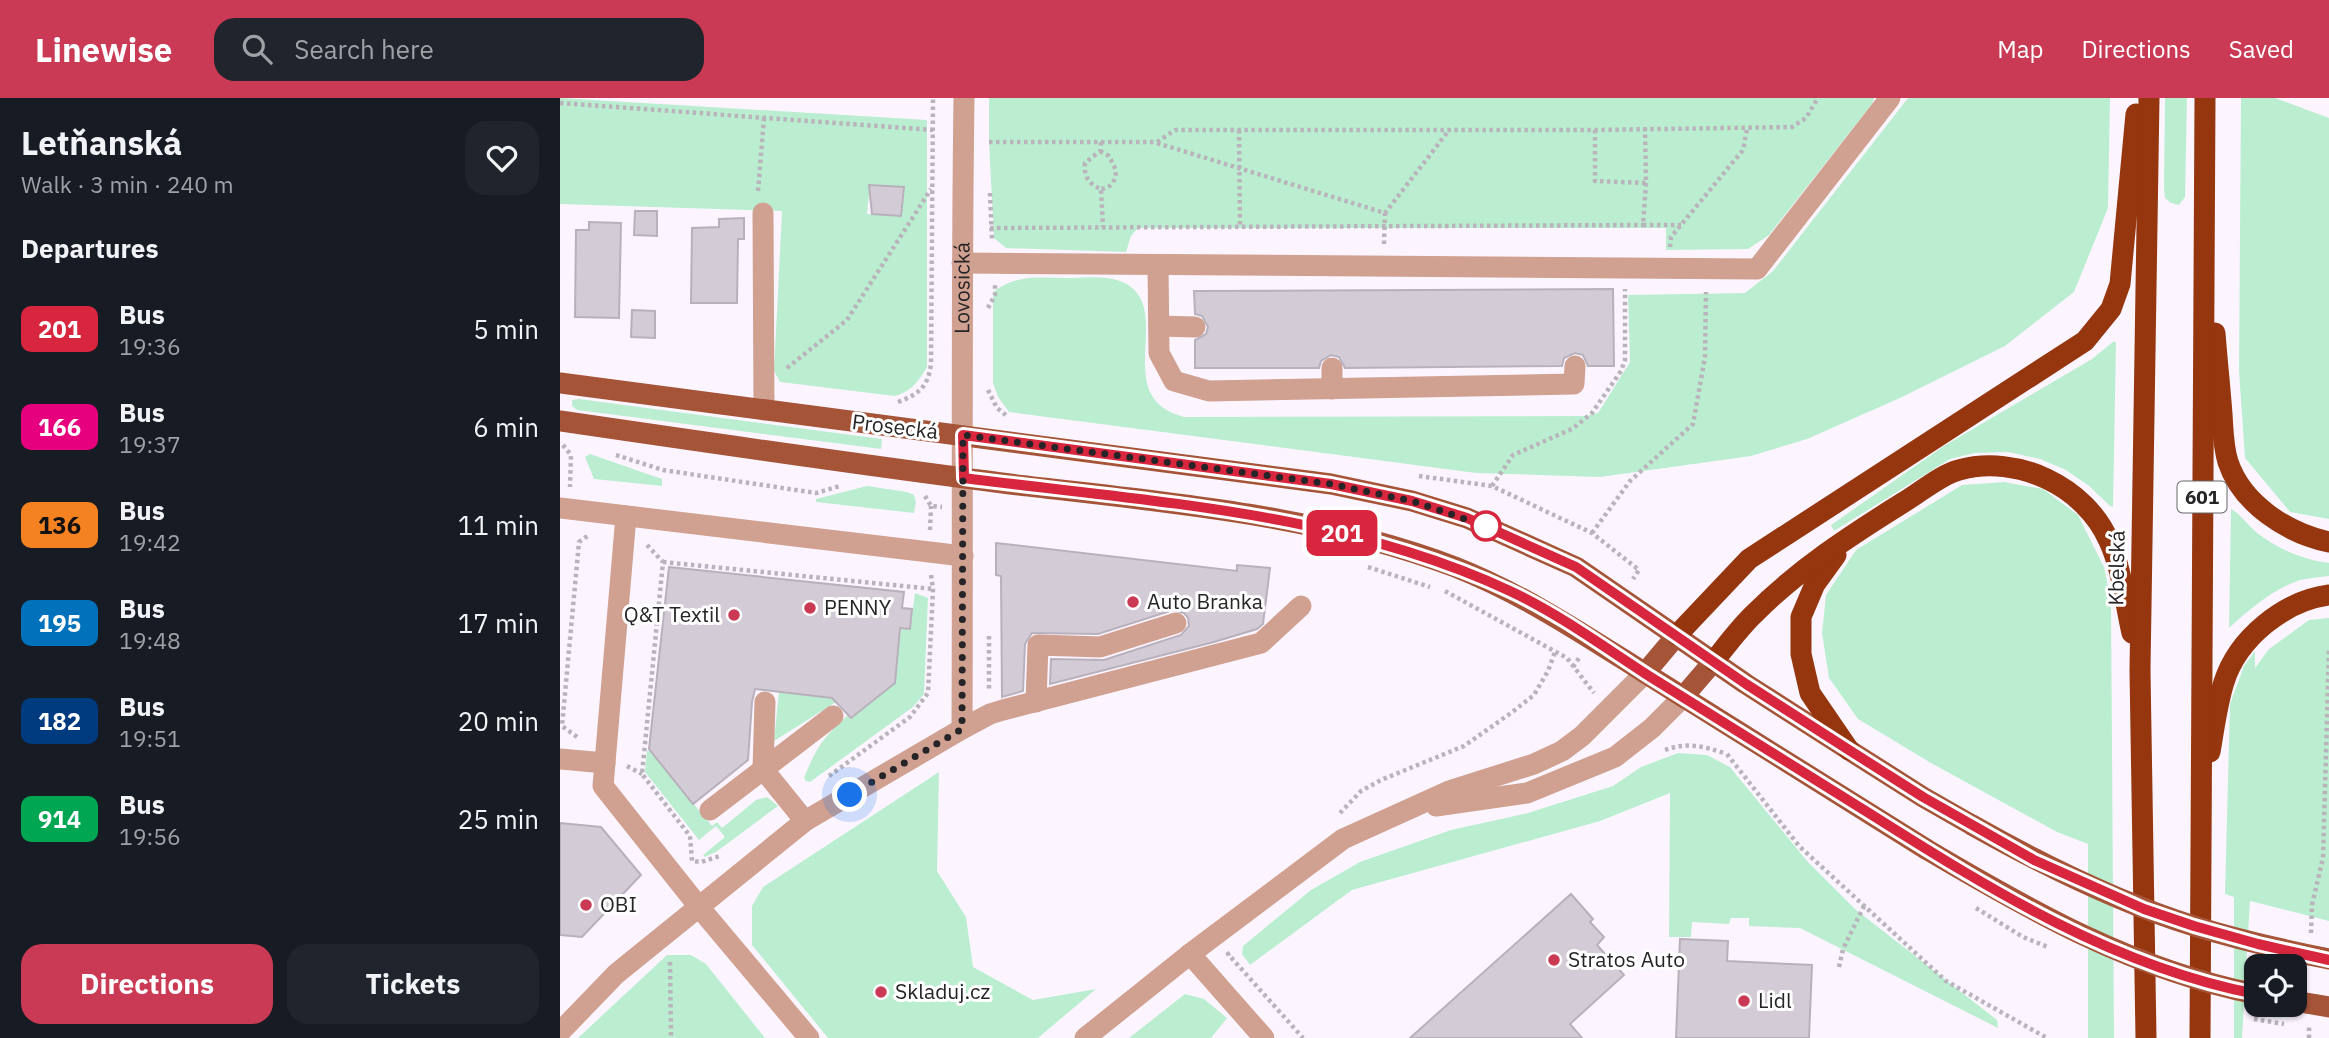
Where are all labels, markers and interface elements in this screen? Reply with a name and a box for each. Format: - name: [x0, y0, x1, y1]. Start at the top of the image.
- search box: [214, 18, 704, 81]
- text: Linewise: [35, 28, 172, 71]
- icon: search: [238, 30, 276, 68]
- text: Search here: [294, 32, 434, 66]
- text: Map: [1997, 33, 2043, 65]
- text: Directions: [2081, 33, 2191, 65]
- text: Saved: [2229, 33, 2294, 65]
- text: Letňanská: [21, 121, 182, 164]
- button: heart: [465, 121, 539, 195]
- text: Walk · 3 min · 240 m: [21, 169, 234, 199]
- text: Departures: [21, 231, 159, 265]
- street label: Lovosická: [947, 242, 976, 334]
- text: Bus: [119, 297, 165, 331]
- text: 5 min: [473, 312, 539, 346]
- text: 201: [38, 313, 81, 345]
- text: 19:36: [119, 331, 181, 361]
- text: Bus: [119, 395, 165, 429]
- street label: Prosecká: [851, 407, 940, 445]
- text: 6 min: [473, 410, 539, 444]
- text: 166: [38, 411, 81, 443]
- text: 19:37: [119, 429, 181, 459]
- road number: 601: [2178, 482, 2226, 512]
- text: Bus: [119, 493, 165, 527]
- text: 11 min: [458, 508, 539, 542]
- text: 136: [38, 509, 81, 541]
- line badge: 201: [1302, 510, 1382, 556]
- unlabelled marker: [1471, 511, 1501, 541]
- text: 201: [1320, 517, 1364, 549]
- text: 19:42: [119, 527, 181, 557]
- street label: Kbelská: [2101, 530, 2131, 606]
- place label: Auto Branka: [1147, 587, 1263, 615]
- text: Bus: [119, 591, 165, 625]
- place label: PENNY: [824, 593, 892, 621]
- marker: Auto Branka: [1125, 594, 1141, 610]
- place label: Q&T Textil: [624, 600, 720, 628]
- marker: PENNY: [802, 600, 818, 616]
- text: 17 min: [458, 606, 539, 640]
- text: 195: [38, 607, 81, 639]
- marker: Q&T Textil: [726, 607, 742, 623]
- text: 19:48: [119, 625, 181, 655]
- text: Bus: [119, 689, 165, 723]
- text: 20 min: [458, 704, 539, 738]
- text: 182: [38, 705, 81, 737]
- text: 19:51: [119, 723, 181, 753]
- your location: [832, 777, 867, 812]
- text: Bus: [119, 787, 165, 821]
- text: 25 min: [458, 802, 539, 836]
- text: 914: [38, 803, 81, 835]
- text: 19:56: [119, 821, 181, 851]
- place label: OBI: [600, 890, 637, 918]
- marker: OBI: [578, 897, 594, 913]
- button: Directions: [21, 944, 273, 1024]
- button: Tickets: [287, 944, 539, 1024]
- place label: Stratos Auto: [1568, 945, 1685, 973]
- marker: Stratos Auto: [1546, 952, 1562, 968]
- map controls: [2244, 954, 2307, 1017]
- button: locate: [2244, 954, 2307, 1017]
- place label: Skladuj.cz: [895, 977, 991, 1005]
- marker: Skladuj.cz: [873, 984, 889, 1000]
- place label: Lidl: [1758, 986, 1792, 1014]
- marker: Lidl: [1736, 993, 1752, 1009]

